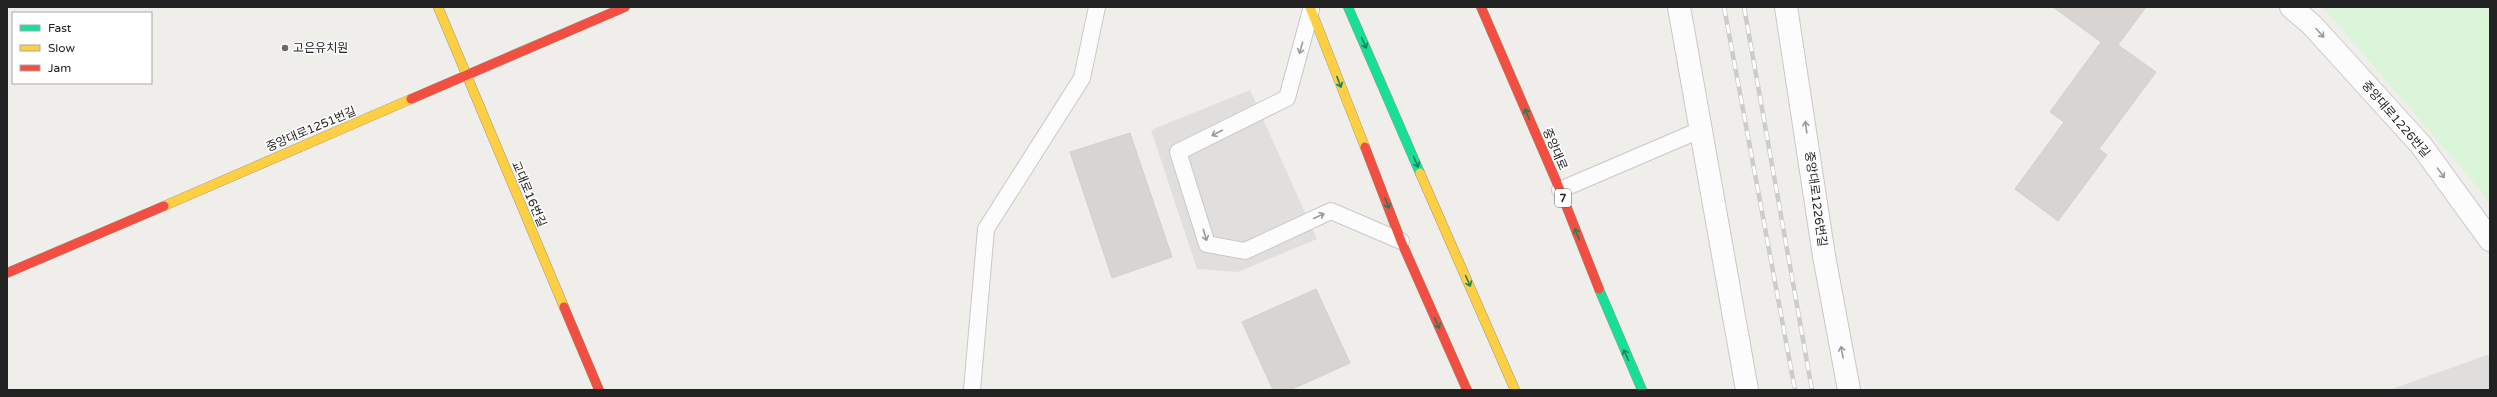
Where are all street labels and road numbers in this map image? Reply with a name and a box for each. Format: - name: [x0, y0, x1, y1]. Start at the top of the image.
- street label: 중앙대로1226번길: [2359, 78, 2433, 160]
- street label: 중앙대로1251번길: [264, 104, 358, 154]
- street label: 중앙대로: [1540, 126, 1570, 172]
- street label: 중앙대로1226번길: [1802, 150, 1830, 248]
- street label: 교대로16번길: [509, 159, 549, 229]
- road number: 7: [1555, 189, 1571, 207]

